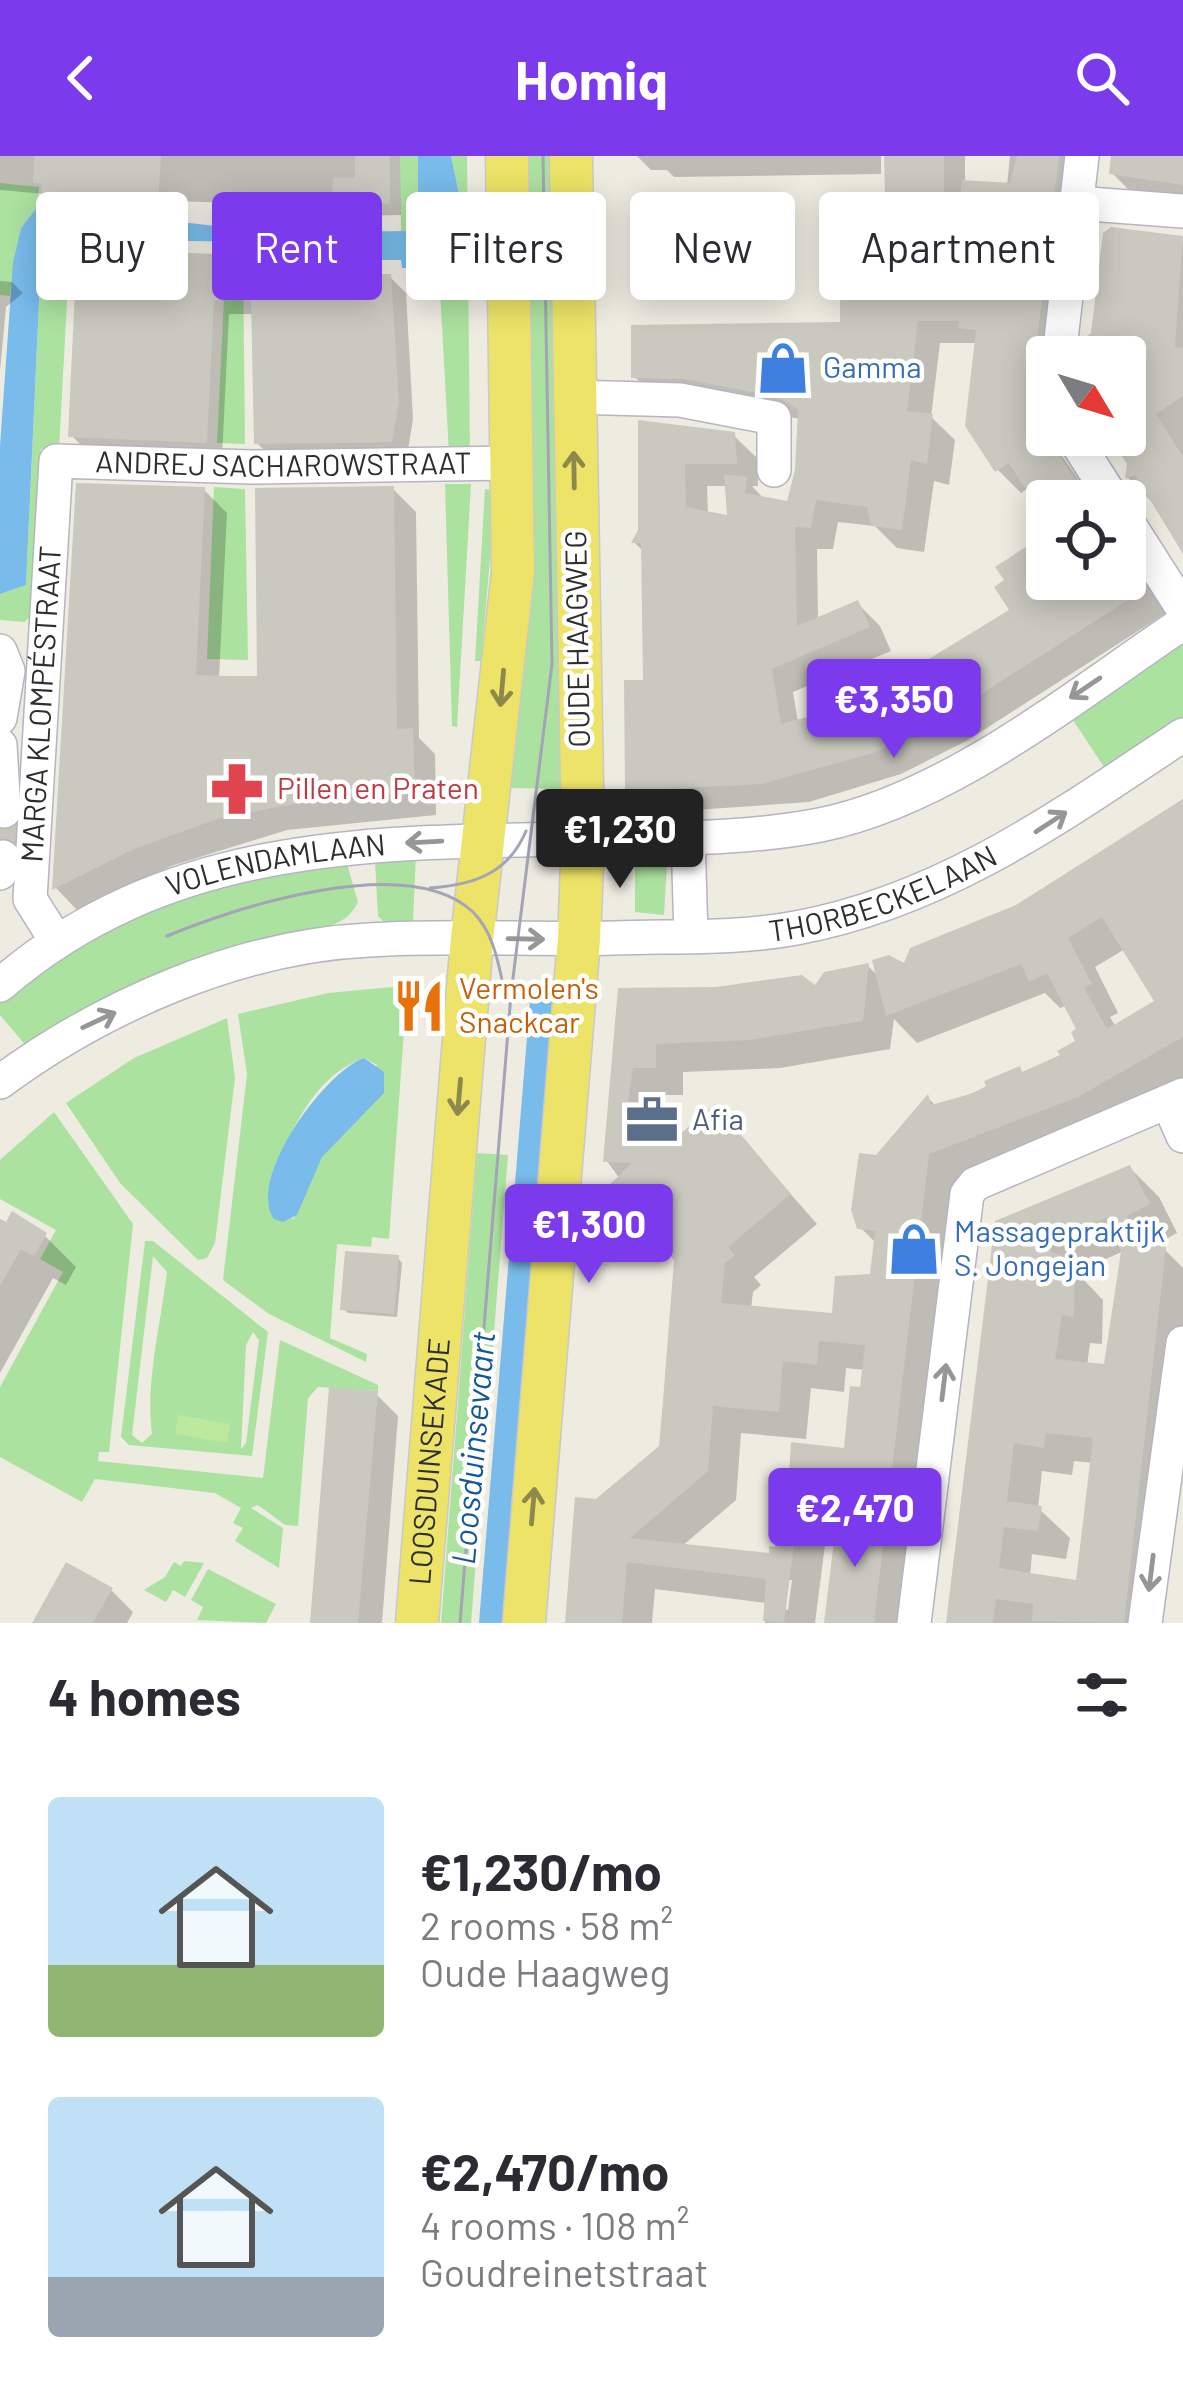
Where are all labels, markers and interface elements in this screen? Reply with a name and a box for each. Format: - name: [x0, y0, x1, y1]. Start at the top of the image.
- icon: back: [48, 45, 114, 111]
- icon: search: [1069, 45, 1135, 111]
- text: Homiq: [515, 46, 668, 111]
- chip: Buy: [36, 192, 188, 300]
- chip: Rent: [212, 192, 382, 300]
- chip: Filters: [406, 192, 606, 300]
- chip: New: [630, 192, 795, 300]
- chip: Apartment: [819, 192, 1099, 300]
- north arrow: [1026, 336, 1146, 456]
- map controls: [1026, 336, 1146, 600]
- shop icon: Gamma: [754, 339, 812, 397]
- place label: Gamma: [823, 348, 921, 384]
- street label: ANDREJ SACHAROWSTRAAT: [95, 442, 472, 483]
- one-way arrow: [562, 451, 585, 490]
- button: locate: [1026, 480, 1146, 600]
- street label: OUDE HAAGWEG: [556, 530, 596, 748]
- street label: MARGA KLOMPÉSTRAAT: [12, 545, 67, 863]
- pin: €3,350: [796, 659, 992, 761]
- one-way arrow: [490, 668, 513, 707]
- text: €3,350: [834, 674, 954, 721]
- one-way arrow: [1069, 675, 1103, 700]
- pharmacy icon: Pillen en Praten: [208, 760, 266, 818]
- place label: Pillen en Praten: [277, 769, 479, 805]
- pin: €1,230: [522, 789, 718, 891]
- text: €1,230: [563, 804, 677, 851]
- one-way arrow: [1033, 809, 1067, 834]
- street label: VOLENDAMLAAN: [160, 825, 387, 903]
- one-way arrow: [405, 831, 444, 854]
- street label: THORBECKELAAN: [766, 836, 1002, 948]
- one-way arrow: [506, 928, 545, 950]
- place label: Vermolen's Snackcar: [459, 969, 599, 1039]
- restaurant icon: Vermolen's Snackcar: [390, 977, 448, 1035]
- one-way arrow: [80, 1008, 116, 1030]
- one-way arrow: [447, 1077, 470, 1116]
- office icon: Afia: [623, 1091, 681, 1149]
- place label: Afia: [692, 1100, 744, 1136]
- pin: €1,300: [491, 1184, 687, 1286]
- text: €1,300: [532, 1199, 646, 1246]
- place label: Massagepraktijk S. Jongejan: [954, 1212, 1165, 1282]
- shop icon: Massagepraktijk S. Jongejan: [885, 1220, 943, 1278]
- water label: Loosduinsevaart: [442, 1329, 502, 1566]
- street label: LOOSDUINSEKADE: [400, 1336, 456, 1586]
- one-way arrow: [933, 1363, 956, 1402]
- pin: €2,470: [757, 1468, 953, 1570]
- text: €2,470: [795, 1483, 915, 1530]
- one-way arrow: [522, 1487, 545, 1526]
- one-way arrow: [1139, 1552, 1161, 1591]
- icon: filters: [1069, 1662, 1135, 1728]
- text: 4 homes: [48, 1665, 241, 1726]
- text: €1,230/mo: [420, 1840, 662, 1901]
- icon: home: [144, 1845, 288, 1989]
- text: 2 rooms · 58 m²: [420, 1901, 673, 1948]
- text: Oude Haagweg: [420, 1948, 670, 1995]
- text: €2,470/mo: [420, 2140, 669, 2201]
- icon: home: [144, 2145, 288, 2289]
- text: 4 rooms · 108 m²: [420, 2201, 689, 2248]
- text: Goudreinetstraat: [420, 2248, 708, 2295]

